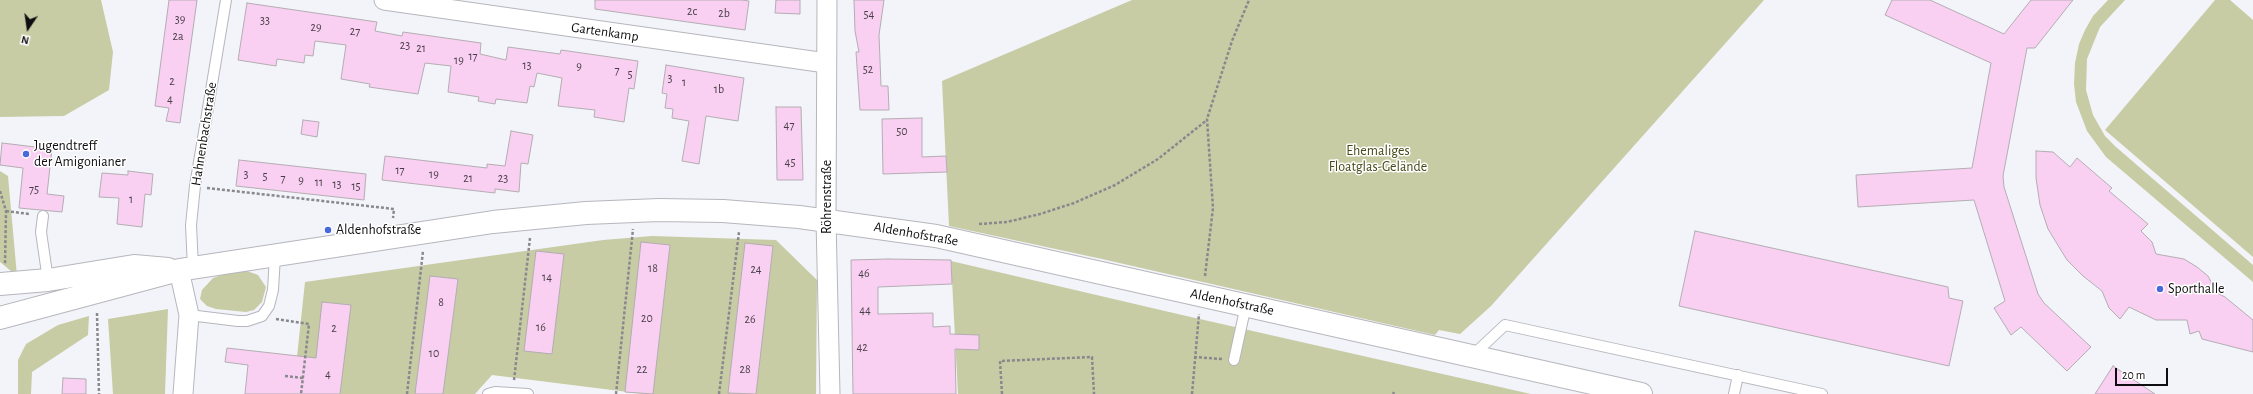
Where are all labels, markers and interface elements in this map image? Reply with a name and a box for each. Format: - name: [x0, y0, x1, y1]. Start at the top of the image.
- house number: 2c: [687, 4, 697, 18]
- house number: 2b: [718, 6, 730, 20]
- house number: 54: [864, 7, 874, 21]
- north arrow: [8, 8, 48, 48]
- house number: 39: [175, 12, 185, 26]
- house number: 33: [260, 13, 270, 27]
- street label: Gartenkamp: [570, 19, 640, 45]
- house number: 29: [310, 20, 322, 34]
- house number: 27: [350, 24, 360, 38]
- house number: 2a: [172, 29, 184, 43]
- text: N: [20, 34, 30, 46]
- house number: 23: [400, 38, 410, 52]
- house number: 21: [416, 41, 426, 55]
- house number: 17: [468, 49, 478, 63]
- house number: 19: [454, 53, 464, 67]
- house number: 13: [522, 58, 532, 72]
- house number: 9: [576, 59, 582, 73]
- house number: 52: [863, 62, 873, 76]
- house number: 7: [614, 63, 620, 77]
- house number: 5: [627, 67, 633, 81]
- house number: 3: [668, 71, 672, 85]
- house number: 2: [169, 74, 175, 88]
- house number: 1: [682, 75, 686, 89]
- street label: Hahnenbachstraße: [188, 81, 220, 187]
- house number: 1b: [714, 82, 724, 96]
- house number: 4: [167, 92, 173, 106]
- house number: 47: [784, 118, 794, 132]
- house number: 50: [896, 124, 908, 138]
- place label: Jugendtreff der Amigonianer: [34, 138, 126, 170]
- park label: Ehemaliges Floatglas-Gelände: [1329, 143, 1427, 176]
- marker: Jugendtreff der Amigonianer: [21, 149, 31, 159]
- house number: 45: [785, 155, 795, 169]
- street label: Röhrenstraße: [819, 160, 835, 234]
- house number: 17: [395, 163, 405, 177]
- house number: 3: [244, 167, 248, 181]
- house number: 19: [429, 167, 439, 181]
- house number: 5: [262, 169, 268, 183]
- house number: 7: [280, 171, 286, 185]
- house number: 21: [463, 171, 473, 185]
- house number: 23: [498, 171, 508, 185]
- house number: 9: [298, 173, 304, 187]
- house number: 11: [315, 175, 323, 189]
- house number: 13: [332, 177, 342, 191]
- house number: 15: [351, 179, 361, 193]
- house number: 75: [29, 182, 39, 196]
- house number: 1: [129, 192, 133, 206]
- street label: Aldenhofstraße: [873, 218, 959, 250]
- place label: Aldenhofstraße: [336, 222, 421, 238]
- marker: Aldenhofstraße: [323, 225, 333, 235]
- house number: 18: [648, 261, 658, 275]
- house number: 24: [750, 262, 762, 276]
- house number: 46: [858, 266, 870, 280]
- house number: 14: [542, 270, 552, 284]
- place label: Sporthalle: [2168, 281, 2225, 297]
- marker: Sporthalle: [2155, 284, 2165, 294]
- street label: Aldenhofstraße: [1189, 285, 1275, 319]
- house number: 8: [438, 295, 444, 309]
- house number: 44: [859, 303, 871, 317]
- house number: 20: [641, 311, 653, 325]
- house number: 26: [744, 312, 756, 326]
- house number: 16: [536, 320, 546, 334]
- house number: 2: [331, 321, 337, 335]
- house number: 42: [856, 340, 868, 354]
- house number: 10: [429, 346, 439, 360]
- scale bar: [2117, 360, 2170, 386]
- house number: 22: [637, 362, 647, 376]
- house number: 28: [739, 362, 751, 376]
- house number: 4: [325, 367, 331, 381]
- text: 20 m: [2122, 369, 2145, 381]

